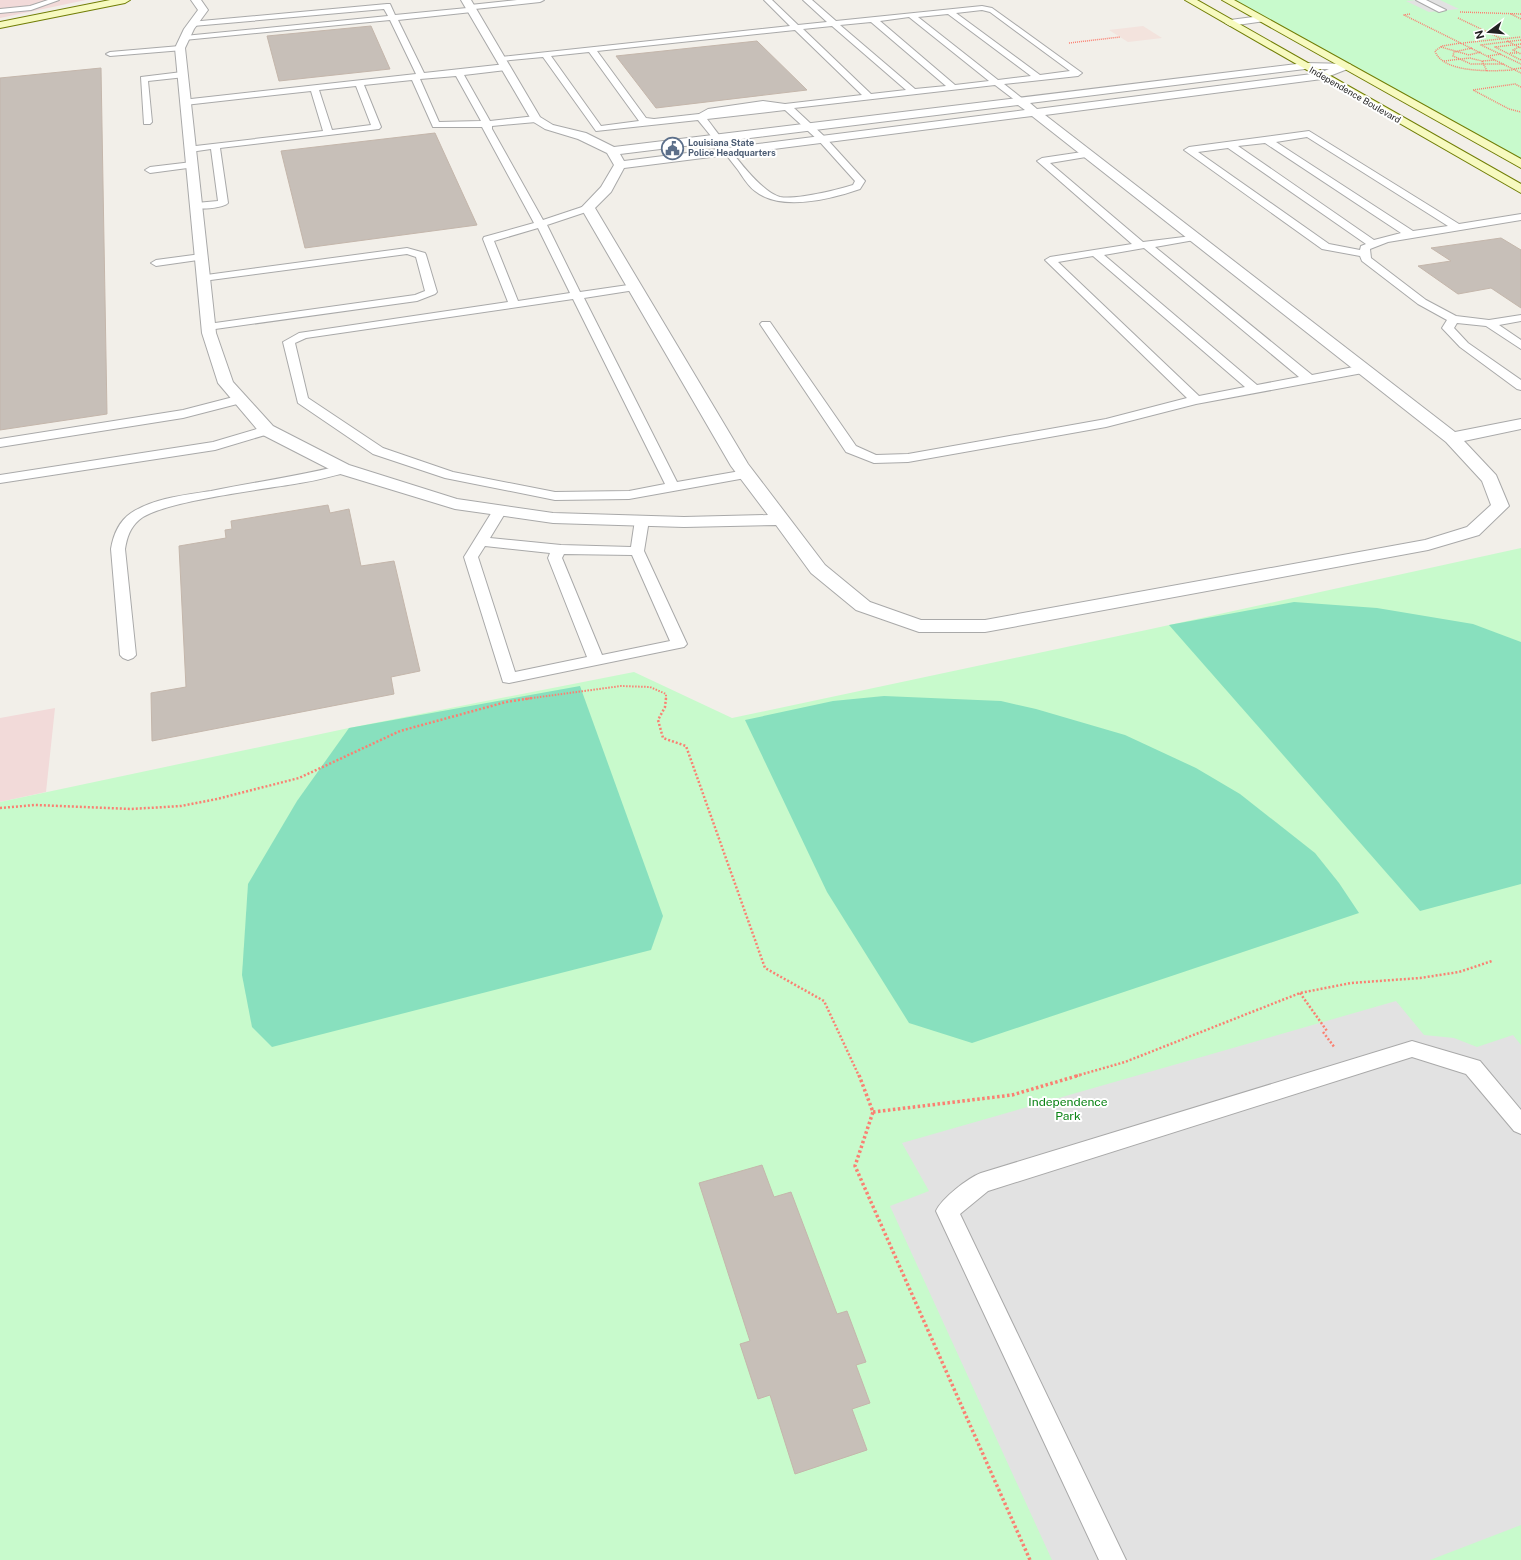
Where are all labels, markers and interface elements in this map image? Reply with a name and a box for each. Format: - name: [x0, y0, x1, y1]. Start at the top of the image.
- north arrow: [1469, 12, 1509, 52]
- text: N: [1472, 29, 1486, 41]
- street label: Independence Boulevard: [1308, 64, 1403, 125]
- public building icon: Louisiana State Police Headquarters: [659, 135, 685, 161]
- place label: Louisiana State Police Headquarters: [688, 137, 776, 158]
- park label: Independence Park: [1028, 1095, 1108, 1123]

